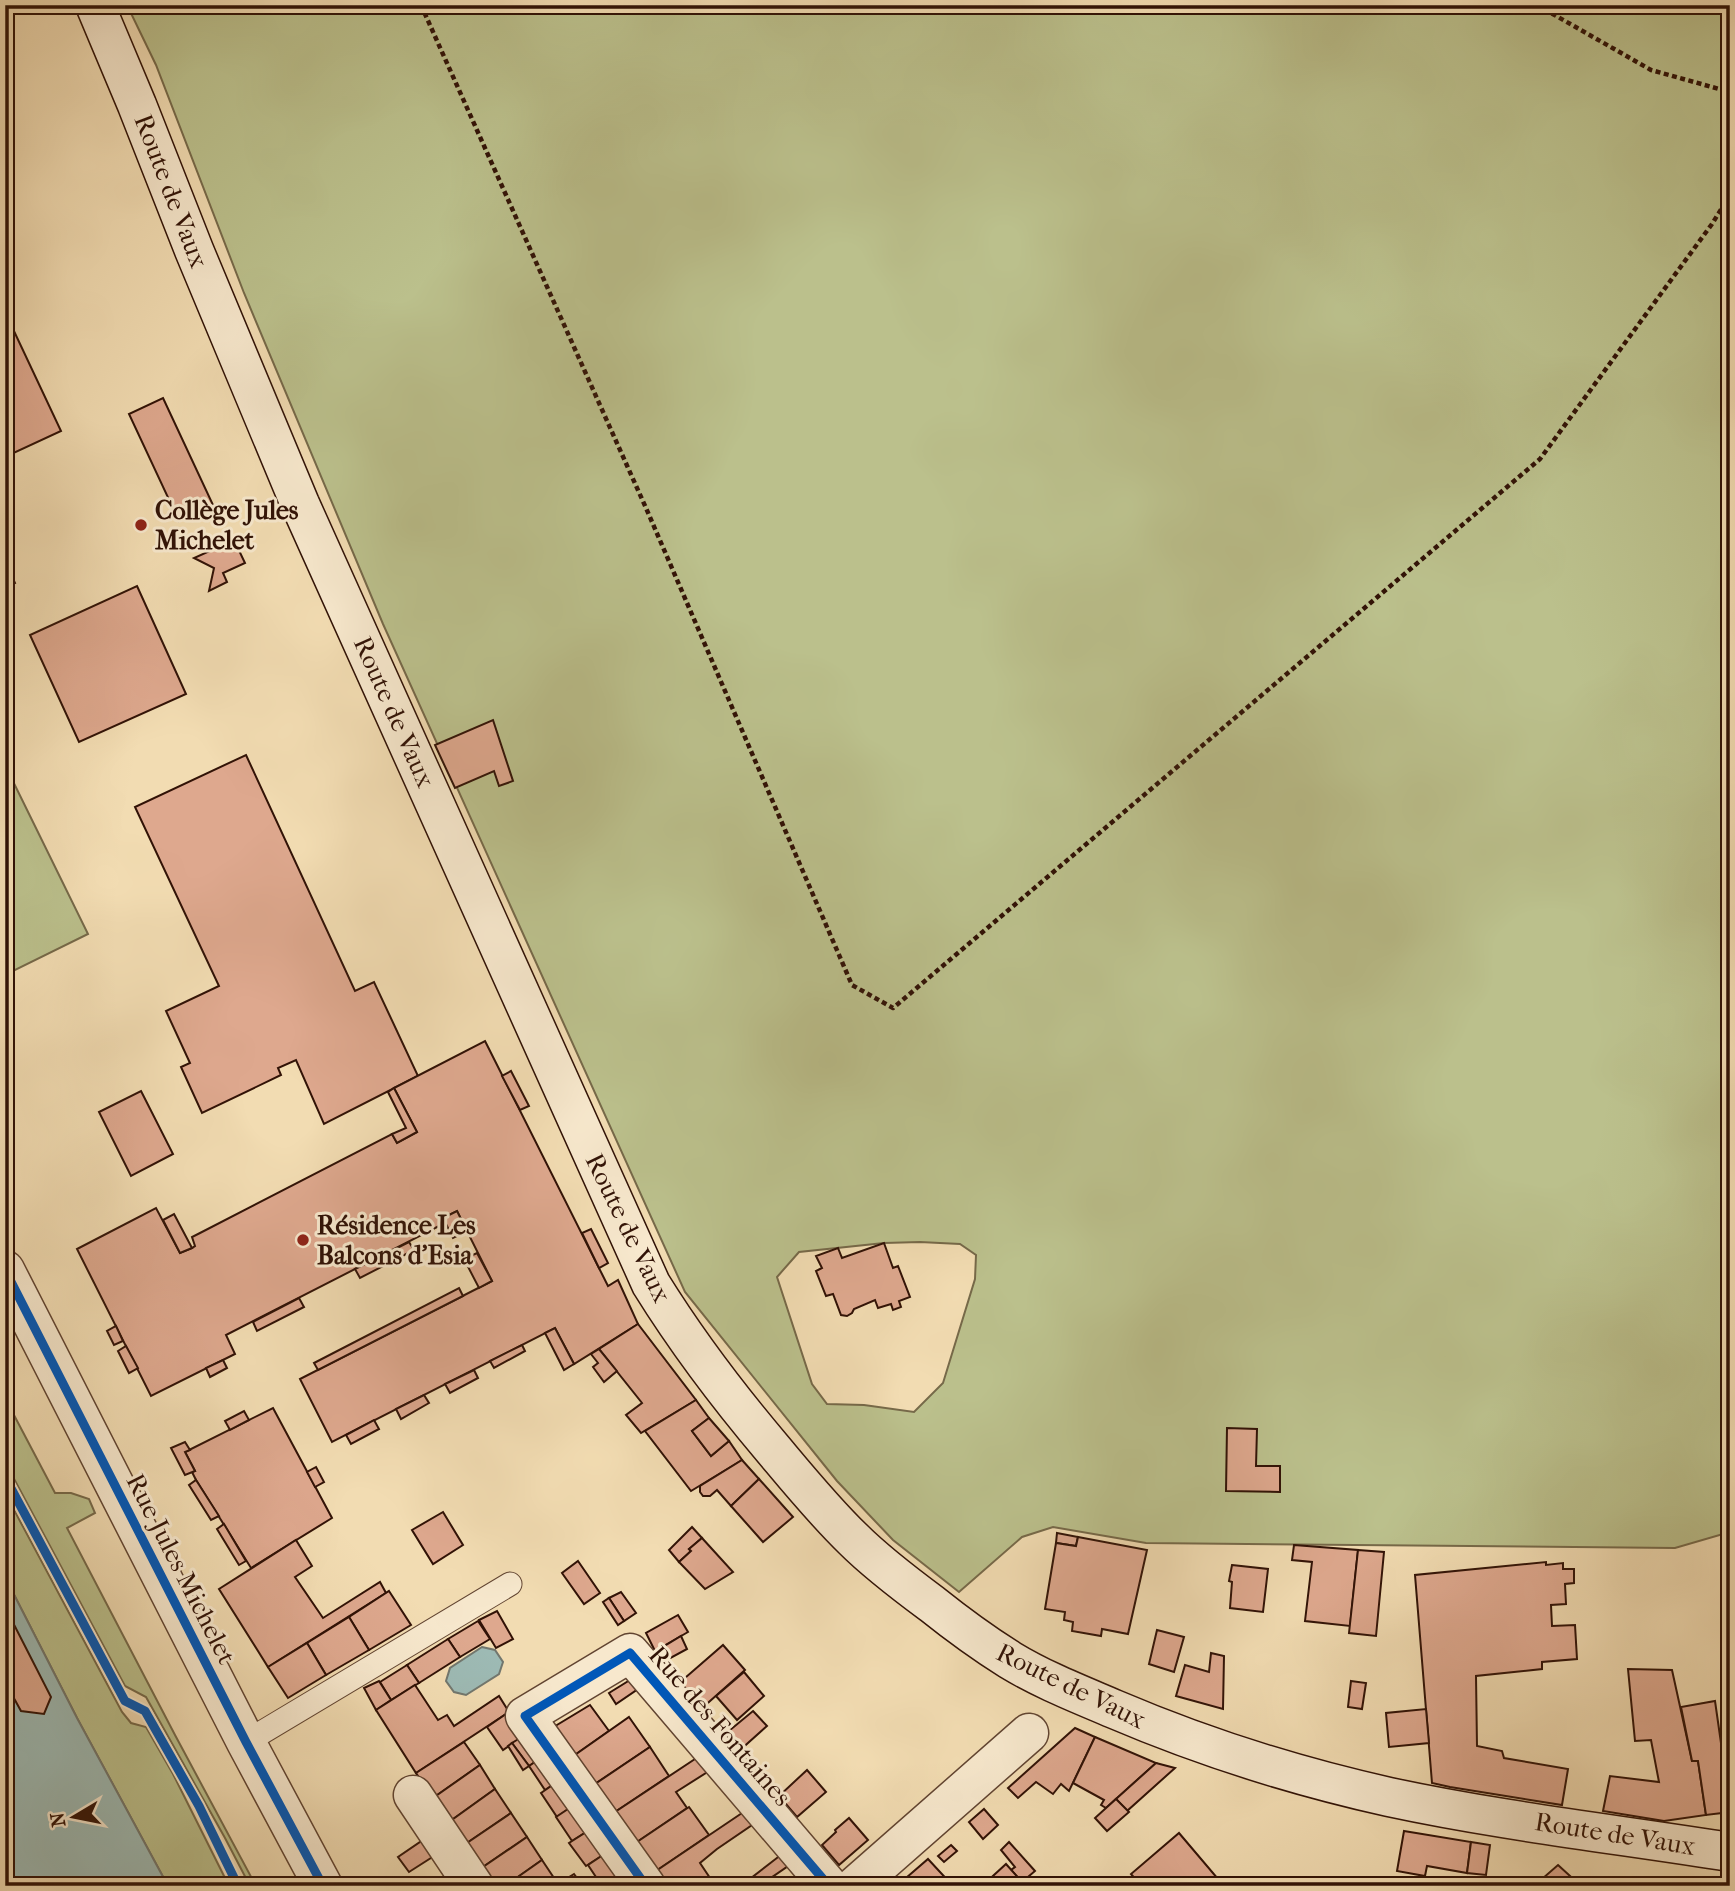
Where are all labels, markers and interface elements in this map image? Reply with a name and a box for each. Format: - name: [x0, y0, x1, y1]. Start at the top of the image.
- street label: Route de Vaux: [128, 110, 215, 273]
- place label: Collège Jules Michelet: [155, 495, 299, 556]
- marker: Collège Jules Michelet: [133, 517, 149, 533]
- street label: Route de Vaux: [347, 632, 441, 793]
- street label: Route de Vaux: [579, 1148, 678, 1308]
- place label: Résidence Les Balcons d'Esia: [317, 1210, 476, 1271]
- marker: Résidence Les Balcons d'Esia: [295, 1232, 311, 1248]
- street label: Rue Jules Michelet: [120, 1469, 243, 1670]
- street label: Route de Vaux: [991, 1637, 1151, 1736]
- street label: Rue des Fontaines: [642, 1640, 798, 1812]
- north arrow: [38, 1783, 108, 1853]
- street label: Route de Vaux: [1533, 1806, 1698, 1862]
- text: N: [46, 1810, 70, 1829]

